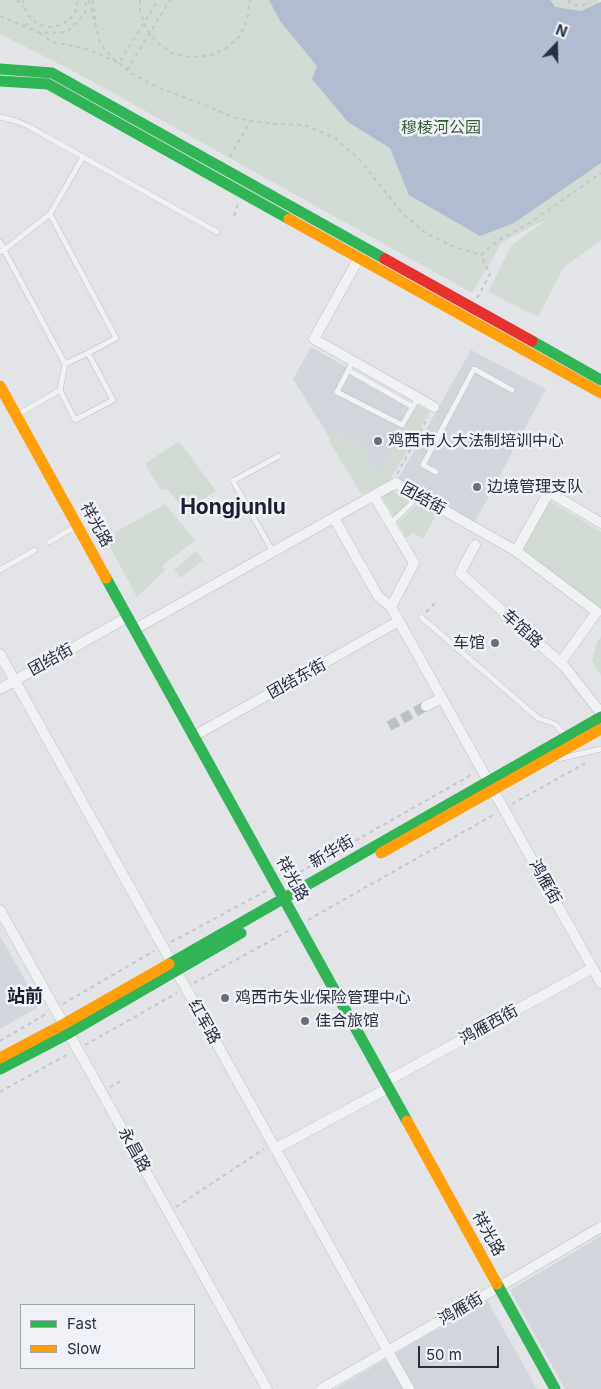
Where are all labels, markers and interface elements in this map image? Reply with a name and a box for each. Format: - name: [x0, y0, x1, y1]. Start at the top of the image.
- north arrow: [531, 20, 581, 70]
- text: N: [554, 21, 570, 40]
- park label: 穆棱河公园: [401, 118, 481, 138]
- place label: 鸡西市人大法制培训中心: [388, 431, 564, 451]
- marker: 鸡西市人大法制培训中心: [372, 435, 384, 447]
- place label: 边境管理支队: [487, 477, 583, 497]
- street label: 团结街: [397, 479, 449, 519]
- marker: 边境管理支队: [471, 481, 483, 493]
- district label: Hongjunlu: [180, 495, 286, 521]
- street label: 祥光路: [76, 499, 116, 551]
- street label: 车馆路: [498, 606, 546, 652]
- place label: 车馆: [453, 633, 485, 653]
- marker: 车馆: [489, 637, 501, 649]
- street label: 团结街: [25, 640, 77, 680]
- street label: 团结东街: [264, 655, 330, 703]
- street label: 新华街: [306, 832, 358, 872]
- street label: 祥光路: [272, 853, 312, 905]
- street label: 鸿雁街: [525, 856, 565, 908]
- district label: 站前: [7, 986, 43, 1008]
- place label: 鸡西市失业保险管理中心: [235, 988, 411, 1008]
- marker: 鸡西市失业保险管理中心: [219, 992, 231, 1004]
- street label: 红军路: [184, 996, 224, 1048]
- street label: 鸿雁西街: [456, 1001, 522, 1049]
- place label: 佳合旅馆: [315, 1011, 379, 1031]
- marker: 佳合旅馆: [299, 1015, 311, 1027]
- street label: 永昌路: [114, 1124, 154, 1176]
- street label: 祥光路: [468, 1208, 508, 1260]
- street label: 鸿雁街: [435, 1289, 487, 1329]
- legend: [20, 1304, 195, 1369]
- text: Fast: [67, 1314, 97, 1333]
- scale bar: [421, 1336, 502, 1368]
- text: Slow: [67, 1339, 101, 1358]
- text: 50 m: [426, 1345, 462, 1364]

